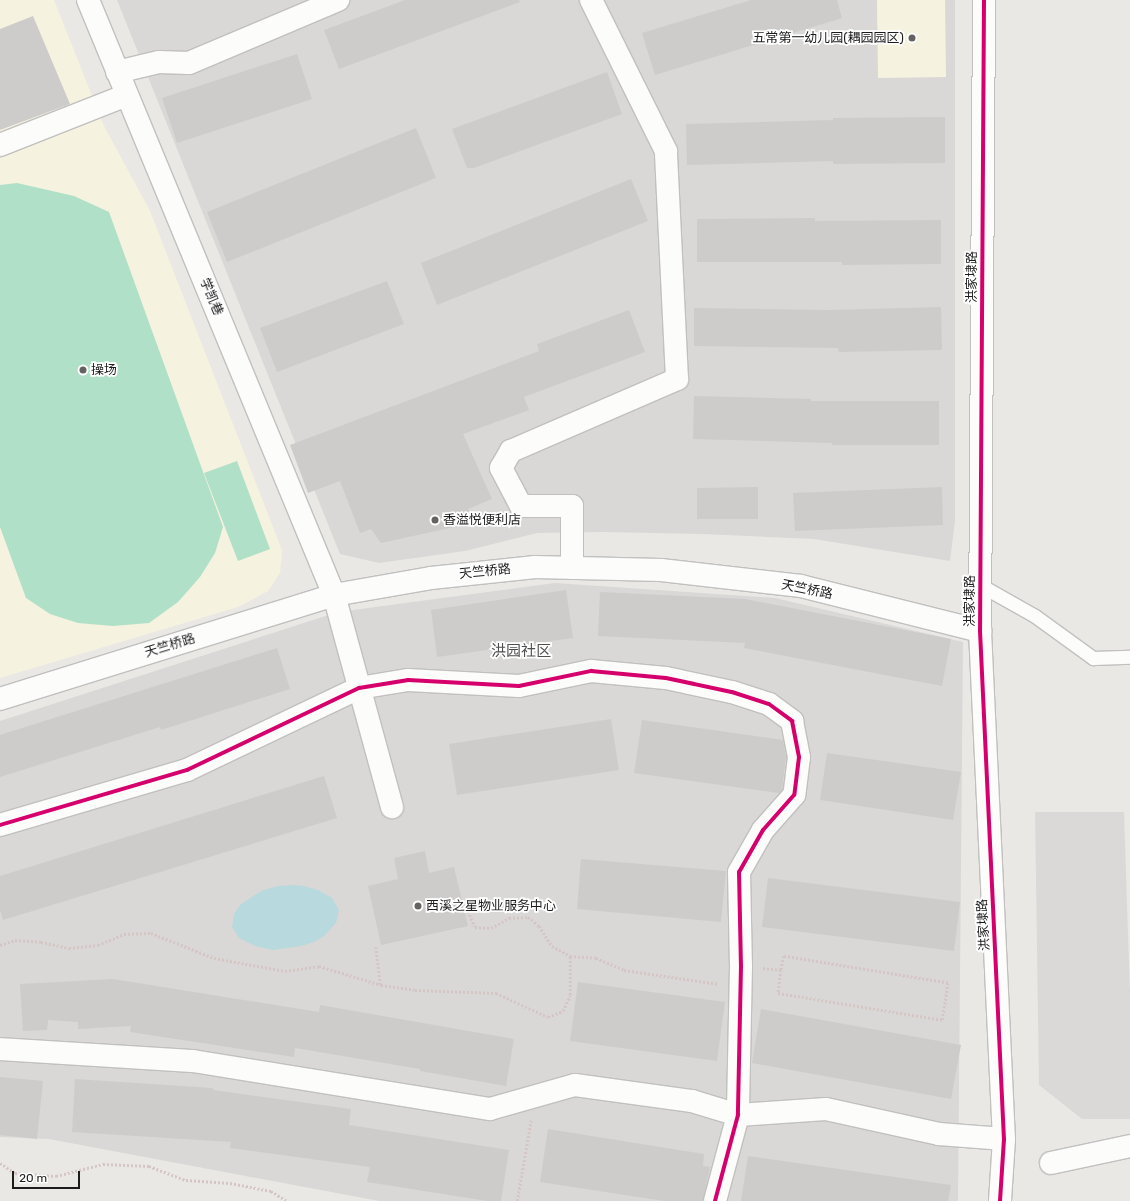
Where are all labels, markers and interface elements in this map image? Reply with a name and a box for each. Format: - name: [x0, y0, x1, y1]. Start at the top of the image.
- place label: 五常第一幼儿园(耦园园区): [752, 30, 904, 46]
- marker: 五常第一幼儿园(耦园园区): [907, 33, 917, 43]
- street label: 洪家埭路: [964, 251, 980, 303]
- street label: 学凯巷: [196, 276, 226, 318]
- place label: 操场: [91, 362, 117, 378]
- marker: 操场: [78, 365, 88, 375]
- place label: 香溢悦便利店: [443, 512, 521, 528]
- marker: 香溢悦便利店: [430, 515, 440, 525]
- street label: 天竺桥路: [458, 562, 512, 582]
- street label: 洪家埭路: [962, 575, 978, 627]
- street label: 天竺桥路: [780, 577, 834, 603]
- street label: 天竺桥路: [143, 631, 197, 661]
- district label: 洪园社区: [491, 643, 551, 661]
- place label: 西溪之星物业服务中心: [426, 898, 556, 914]
- street label: 洪家埭路: [975, 899, 993, 951]
- marker: 西溪之星物业服务中心: [413, 901, 423, 911]
- scale bar: [14, 1163, 82, 1189]
- text: 20 m: [19, 1171, 47, 1185]

